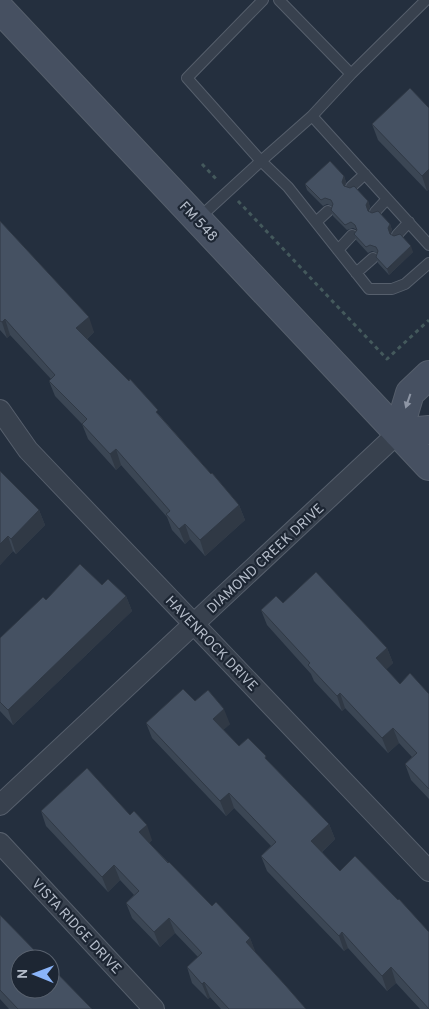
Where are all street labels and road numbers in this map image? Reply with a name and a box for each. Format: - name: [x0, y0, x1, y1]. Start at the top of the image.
- street label: FM 548: [175, 198, 221, 246]
- street label: DIAMOND CREEK DRIVE: [204, 500, 328, 618]
- street label: HAVENROCK DRIVE: [161, 593, 261, 695]
- street label: VISTA RIDGE DRIVE: [27, 876, 124, 978]

